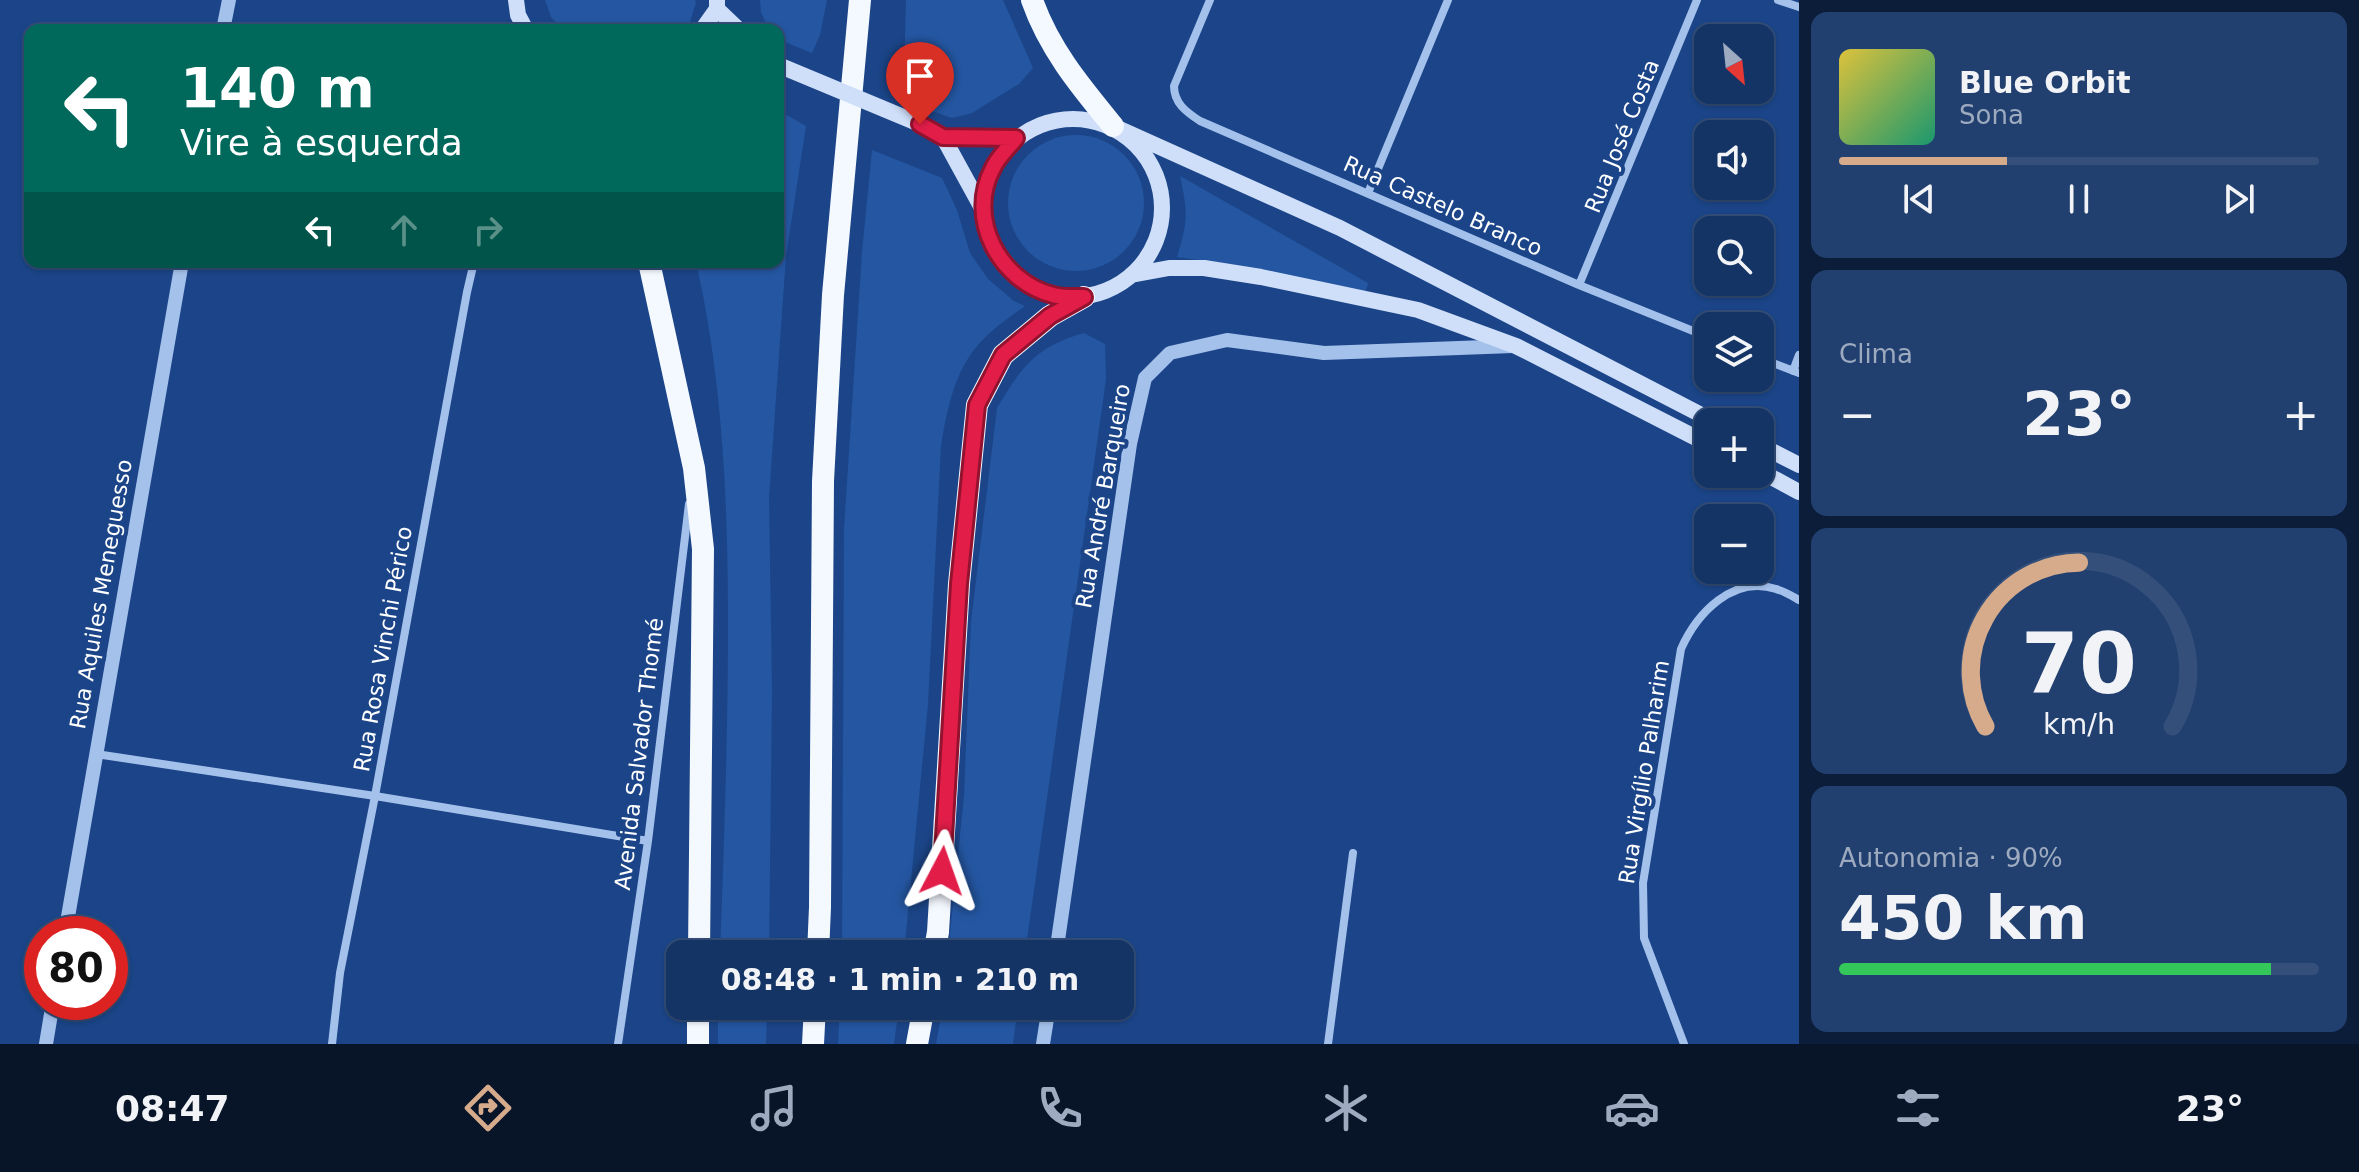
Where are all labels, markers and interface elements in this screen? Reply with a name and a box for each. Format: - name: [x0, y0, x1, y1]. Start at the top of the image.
- north arrow: [1694, 24, 1774, 104]
- map controls: [1694, 24, 1774, 584]
- pin: [886, 42, 954, 124]
- icon: arrive: [898, 54, 942, 98]
- text: 140 m: [180, 55, 375, 120]
- icon: left: [48, 56, 152, 160]
- street label: Rua José Costa: [1580, 56, 1664, 216]
- text: Blue Orbit: [1959, 65, 2131, 100]
- text: Sona: [1959, 100, 2024, 130]
- button: sound: [1694, 120, 1774, 200]
- text: Vire à esquerda: [180, 122, 463, 163]
- street label: Rua Castelo Branco: [1340, 151, 1546, 261]
- icon: previous: [1897, 177, 1941, 221]
- icon: pause: [2057, 177, 2101, 221]
- icon: next: [2217, 177, 2261, 221]
- icon: left: [298, 208, 342, 252]
- icon: ahead: [382, 208, 426, 252]
- icon: right: [466, 208, 510, 252]
- button: search: [1694, 216, 1774, 296]
- button: layers: [1694, 312, 1774, 392]
- text: Clima: [1839, 339, 1913, 369]
- text: 23°: [2022, 379, 2136, 449]
- street label: Rua André Barqueiro: [1071, 382, 1135, 610]
- text: −: [1839, 389, 1876, 440]
- text: +: [2282, 389, 2319, 440]
- button: +: [1694, 408, 1774, 488]
- street label: Rua Aquiles Meneguesso: [65, 457, 137, 731]
- button: −: [1694, 504, 1774, 584]
- street label: Rua Rosa Vinchi Périco: [349, 524, 417, 774]
- street label: Avenida Salvador Thomé: [610, 616, 668, 892]
- text: 70: [2021, 616, 2137, 713]
- street label: Rua Virgílio Palharim: [1614, 658, 1674, 886]
- text: km/h: [2043, 707, 2115, 741]
- position arrow: [900, 829, 984, 913]
- text: Autonomia · 90%: [1839, 843, 2063, 873]
- text: 450 km: [1839, 883, 2088, 953]
- speed limit sign: 80: [24, 916, 128, 1020]
- text: 08:48 · 1 min · 210 m: [721, 962, 1079, 997]
- icon: directions: [460, 1080, 516, 1136]
- icon: music: [746, 1080, 802, 1136]
- icon: phone: [1032, 1080, 1088, 1136]
- icon: climate: [1318, 1080, 1374, 1136]
- icon: car: [1604, 1080, 1660, 1136]
- icon: filters: [1890, 1080, 1946, 1136]
- text: 08:47: [115, 1088, 230, 1129]
- text: 23°: [2176, 1088, 2244, 1129]

